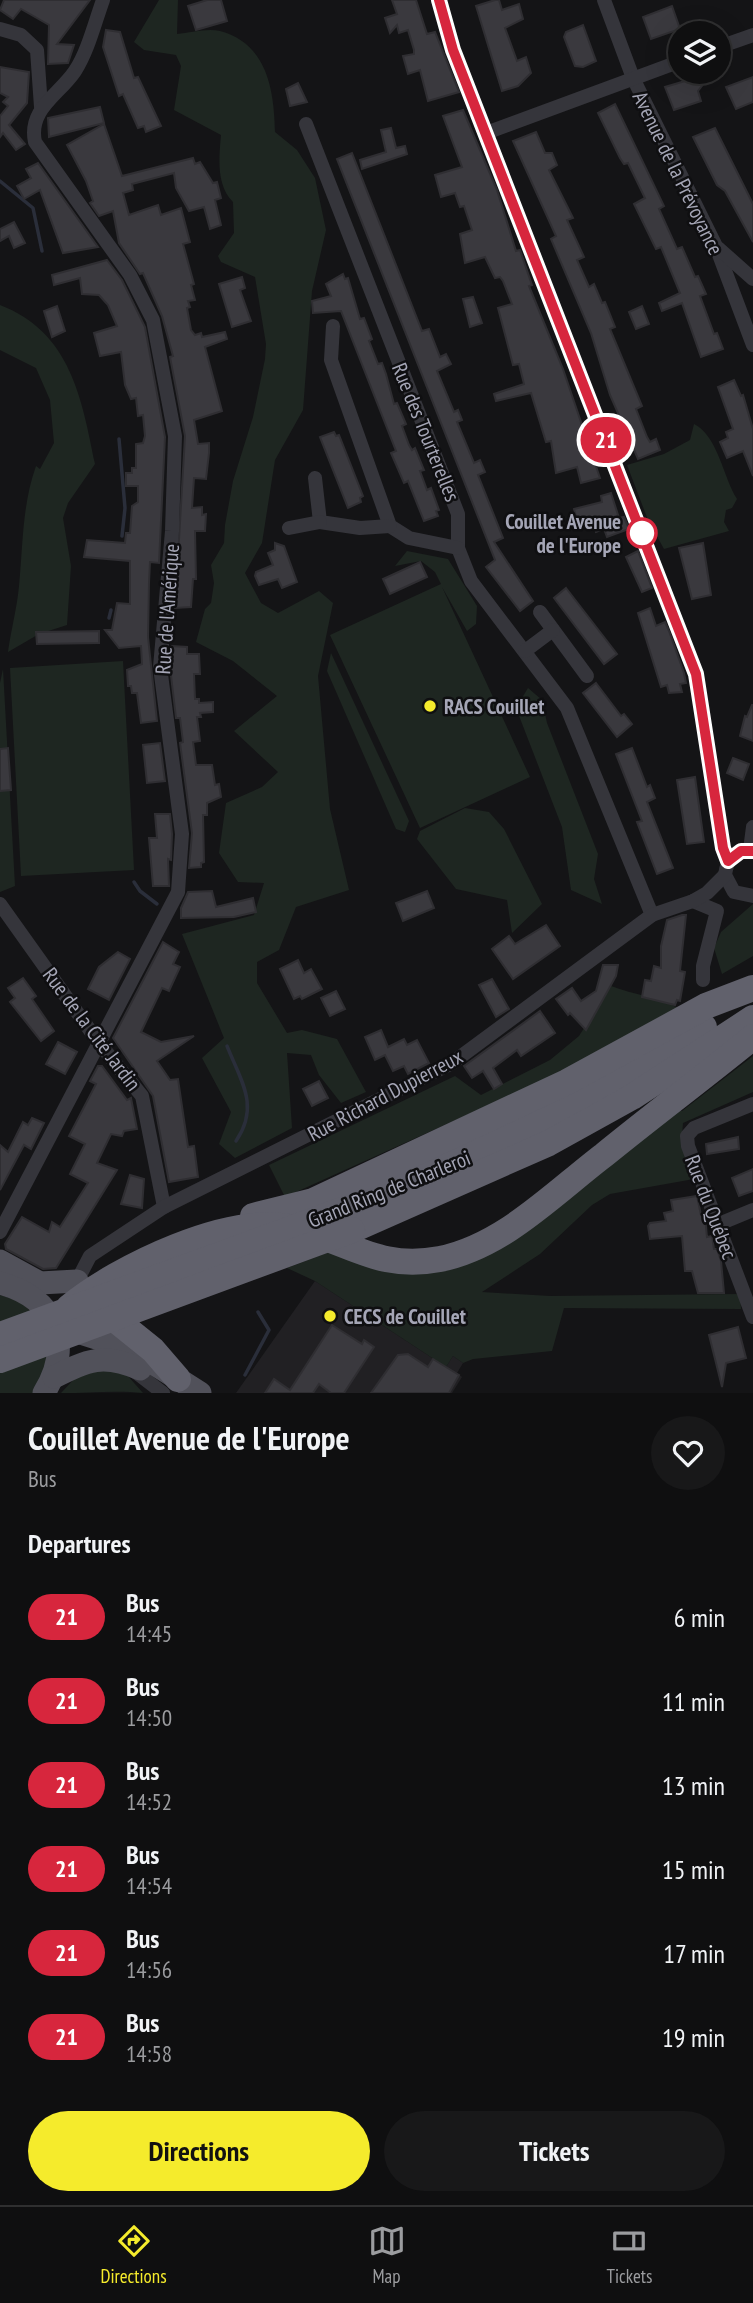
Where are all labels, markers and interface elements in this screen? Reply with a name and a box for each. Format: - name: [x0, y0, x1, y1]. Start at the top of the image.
- map controls: [668, 21, 731, 84]
- button: layers: [668, 21, 731, 84]
- street label: Avenue de la Prévoyance: [627, 87, 729, 259]
- street label: Rue des Tourterelles: [386, 359, 466, 505]
- line badge: 21: [574, 417, 638, 463]
- text: 21: [595, 424, 617, 455]
- place label: Couillet Avenue de l'Europe: [505, 508, 621, 559]
- marker: Couillet Avenue de l'Europe: [627, 518, 657, 548]
- street label: Rue de l'Amérique: [149, 543, 185, 675]
- place label: RACS Couillet: [444, 693, 544, 720]
- marker: RACS Couillet: [422, 698, 438, 714]
- street label: Rue de la Cité Jardin: [37, 962, 147, 1096]
- street label: Rue Richard Dupierreux: [303, 1043, 467, 1147]
- street label: Grand Ring de Charleroi: [304, 1144, 474, 1234]
- street label: Rue du Québec: [679, 1151, 743, 1263]
- place label: CECS de Couillet: [344, 1303, 466, 1330]
- marker: CECS de Couillet: [322, 1308, 338, 1324]
- text: Couillet Avenue de l'Europe: [28, 1416, 350, 1459]
- button: heart: [651, 1416, 725, 1490]
- text: Bus: [28, 1464, 57, 1493]
- text: Departures: [28, 1527, 131, 1560]
- text: Bus: [126, 1586, 159, 1619]
- text: 21: [55, 1601, 78, 1632]
- text: 6 min: [674, 1601, 725, 1634]
- text: 14:45: [126, 1619, 172, 1648]
- text: Bus: [126, 1670, 159, 1703]
- text: 21: [55, 1685, 78, 1716]
- text: 11 min: [662, 1685, 725, 1718]
- text: 14:50: [126, 1703, 172, 1732]
- text: Bus: [126, 1754, 159, 1787]
- text: 21: [55, 1769, 78, 1800]
- text: 13 min: [662, 1769, 725, 1802]
- text: 14:52: [126, 1787, 172, 1816]
- text: Bus: [126, 1838, 159, 1871]
- text: 21: [55, 1853, 78, 1884]
- text: 15 min: [662, 1853, 725, 1886]
- text: 14:54: [126, 1871, 172, 1900]
- text: Bus: [126, 1922, 159, 1955]
- text: 21: [55, 1937, 78, 1968]
- text: 17 min: [663, 1937, 725, 1970]
- text: 14:56: [126, 1955, 172, 1984]
- text: Bus: [126, 2006, 159, 2039]
- text: 21: [55, 2021, 78, 2052]
- text: 19 min: [662, 2021, 725, 2054]
- text: 14:58: [126, 2039, 172, 2068]
- button: Directions: [28, 2111, 370, 2191]
- button: Tickets: [384, 2111, 725, 2191]
- tab: Directions: [100, 2222, 167, 2288]
- tab: Map: [368, 2222, 406, 2288]
- tab: Tickets: [606, 2222, 653, 2288]

